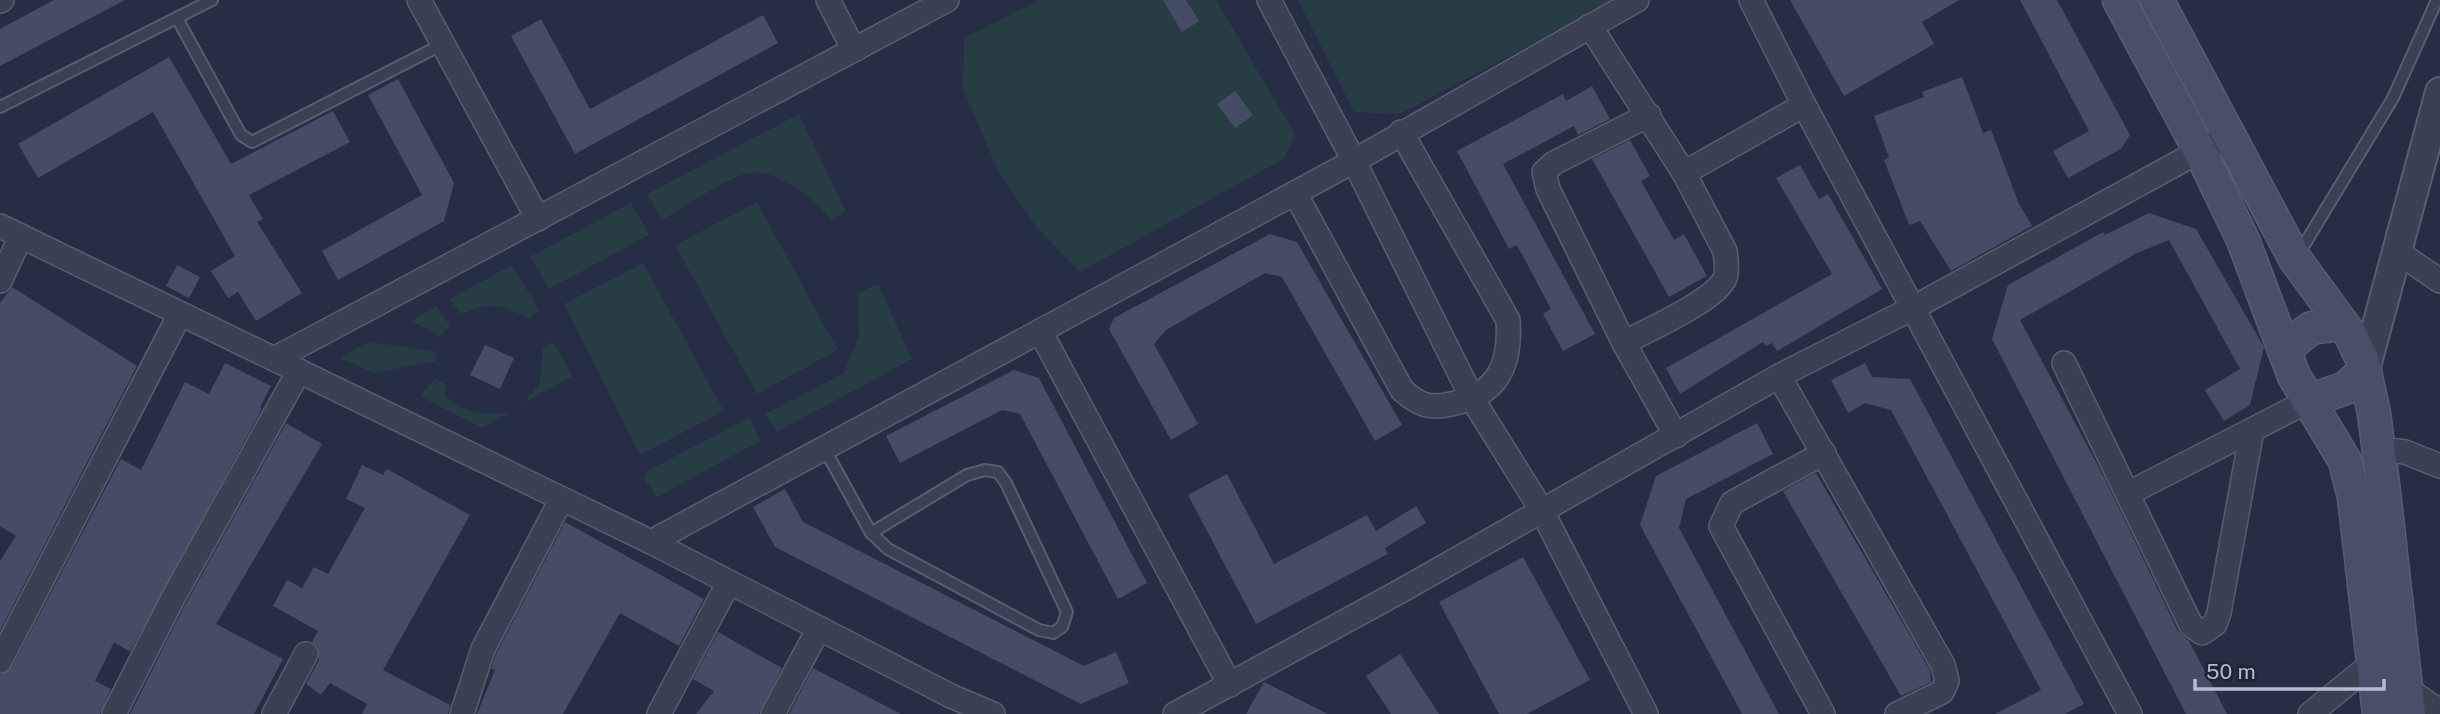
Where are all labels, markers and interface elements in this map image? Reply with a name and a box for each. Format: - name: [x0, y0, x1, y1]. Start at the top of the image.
- scale bar: [2195, 648, 2384, 692]
- text: 50 m: [2206, 659, 2256, 684]

